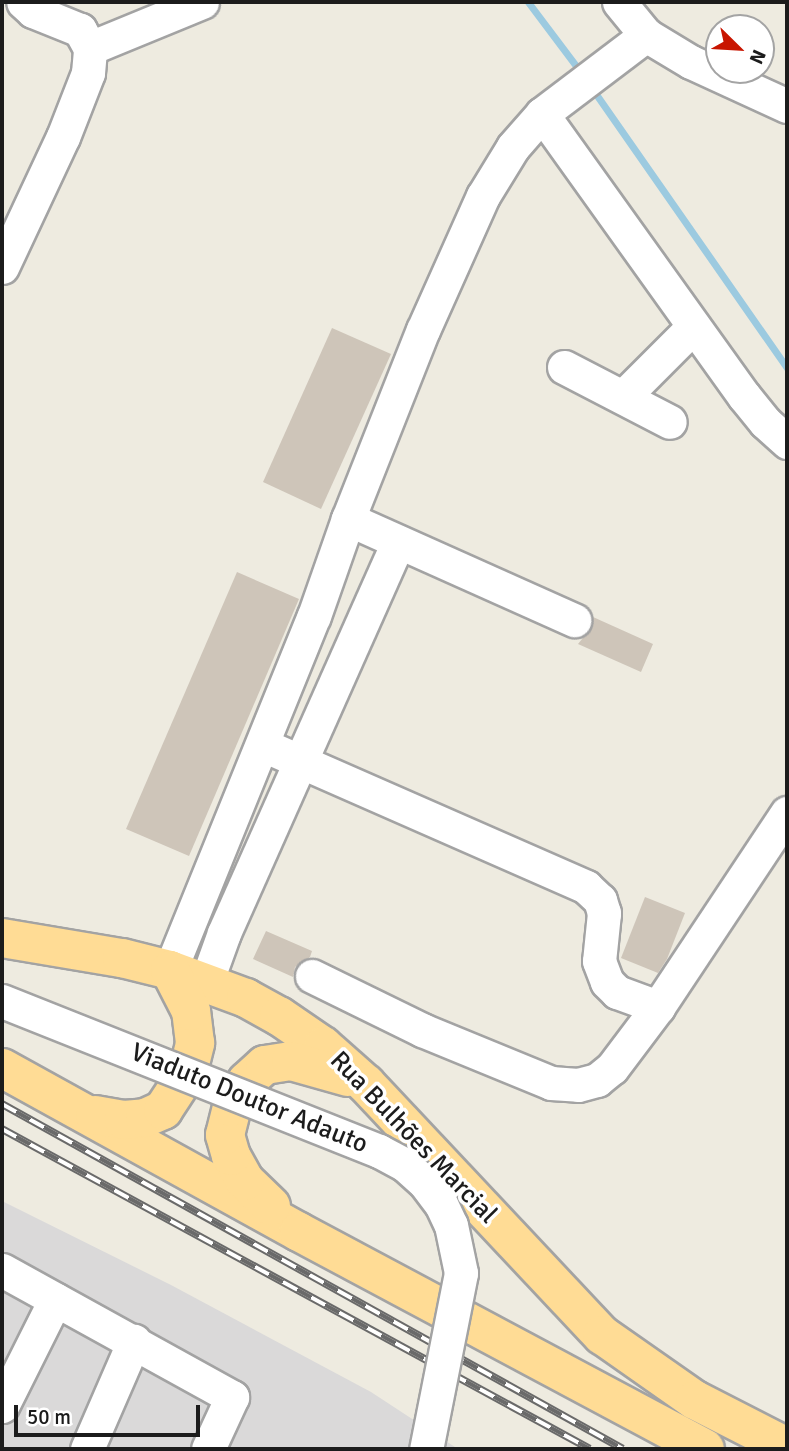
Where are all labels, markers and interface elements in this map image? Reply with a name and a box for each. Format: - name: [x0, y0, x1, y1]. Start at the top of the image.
- north arrow: [705, 14, 775, 84]
- text: N: [744, 46, 771, 68]
- street label: Viaduto Doutor Adauto: [126, 1037, 372, 1161]
- street label: Rua Bulhões Marcial: [323, 1045, 503, 1231]
- scale bar: [18, 1392, 203, 1436]
- text: 50 m: [27, 1404, 71, 1430]

